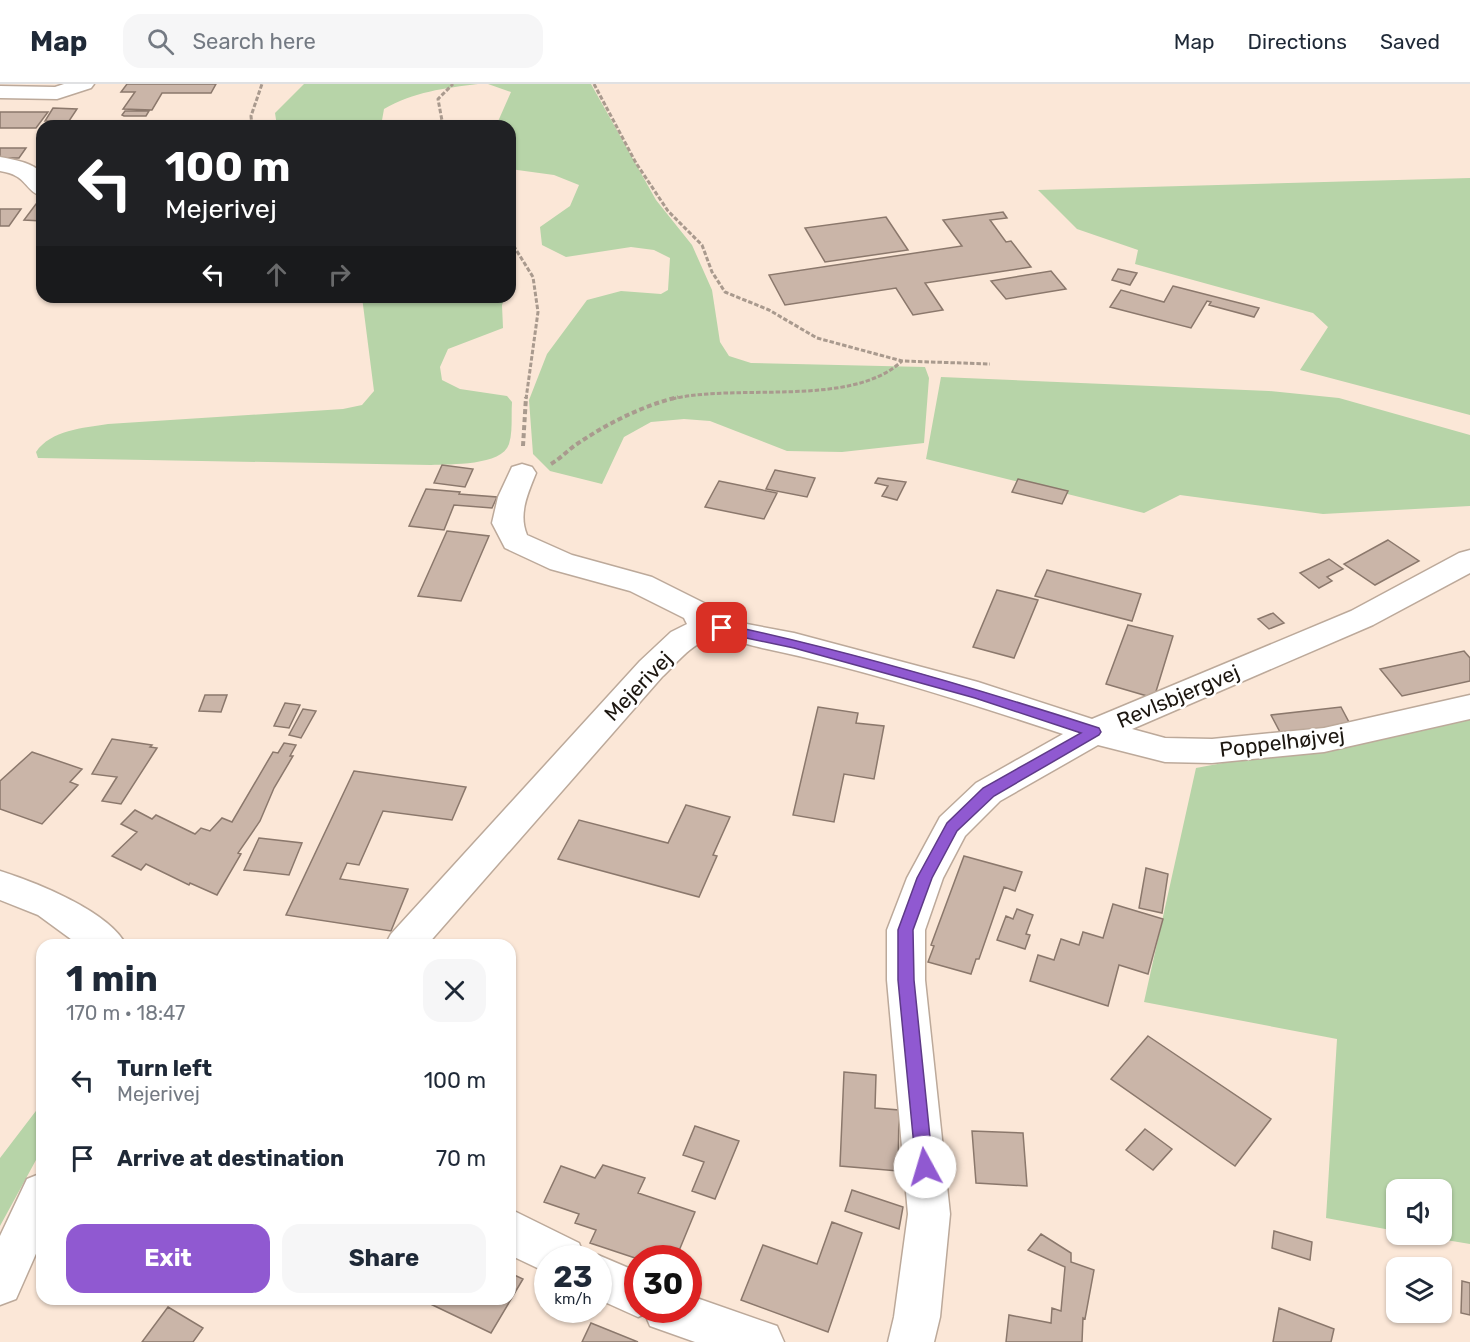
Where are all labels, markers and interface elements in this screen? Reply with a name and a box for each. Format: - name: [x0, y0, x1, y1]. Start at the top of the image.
- search box: [123, 14, 543, 68]
- text: Map: [30, 25, 87, 58]
- icon: search: [144, 25, 177, 58]
- text: Search here: [192, 28, 316, 55]
- text: Map: [1174, 29, 1215, 54]
- text: Directions: [1248, 29, 1347, 54]
- text: Saved: [1380, 29, 1440, 54]
- text: 100 m: [165, 142, 290, 192]
- icon: left: [66, 144, 144, 222]
- text: Mejerivej: [165, 193, 277, 225]
- icon: left: [197, 258, 230, 291]
- icon: ahead: [260, 258, 293, 291]
- icon: right: [323, 258, 356, 291]
- pin: [696, 602, 747, 653]
- icon: arrive: [705, 611, 738, 644]
- street label: Mejerivej: [599, 646, 677, 726]
- street label: Revlsbjergvej: [1113, 659, 1243, 733]
- street label: Poppelhøjvej: [1218, 722, 1346, 762]
- text: 1 min: [66, 957, 158, 1000]
- button: close: [423, 959, 486, 1022]
- text: 170 m · 18:47: [66, 1001, 185, 1025]
- text: Turn left: [117, 1055, 212, 1082]
- icon: left: [66, 1064, 99, 1097]
- text: 100 m: [424, 1067, 486, 1094]
- text: Mejerivej: [117, 1082, 200, 1106]
- position arrow: [893, 1135, 957, 1199]
- icon: arrive: [66, 1142, 99, 1175]
- text: Arrive at destination: [117, 1145, 344, 1172]
- text: 70 m: [436, 1145, 486, 1172]
- map controls: [1386, 1179, 1452, 1323]
- button: sound: [1386, 1179, 1452, 1245]
- button: Exit: [66, 1224, 270, 1293]
- button: Share: [282, 1224, 486, 1293]
- speed limit sign: 30: [624, 1245, 702, 1323]
- button: layers: [1386, 1257, 1452, 1323]
- text: 23: [553, 1259, 593, 1295]
- text: km/h: [554, 1290, 592, 1308]

